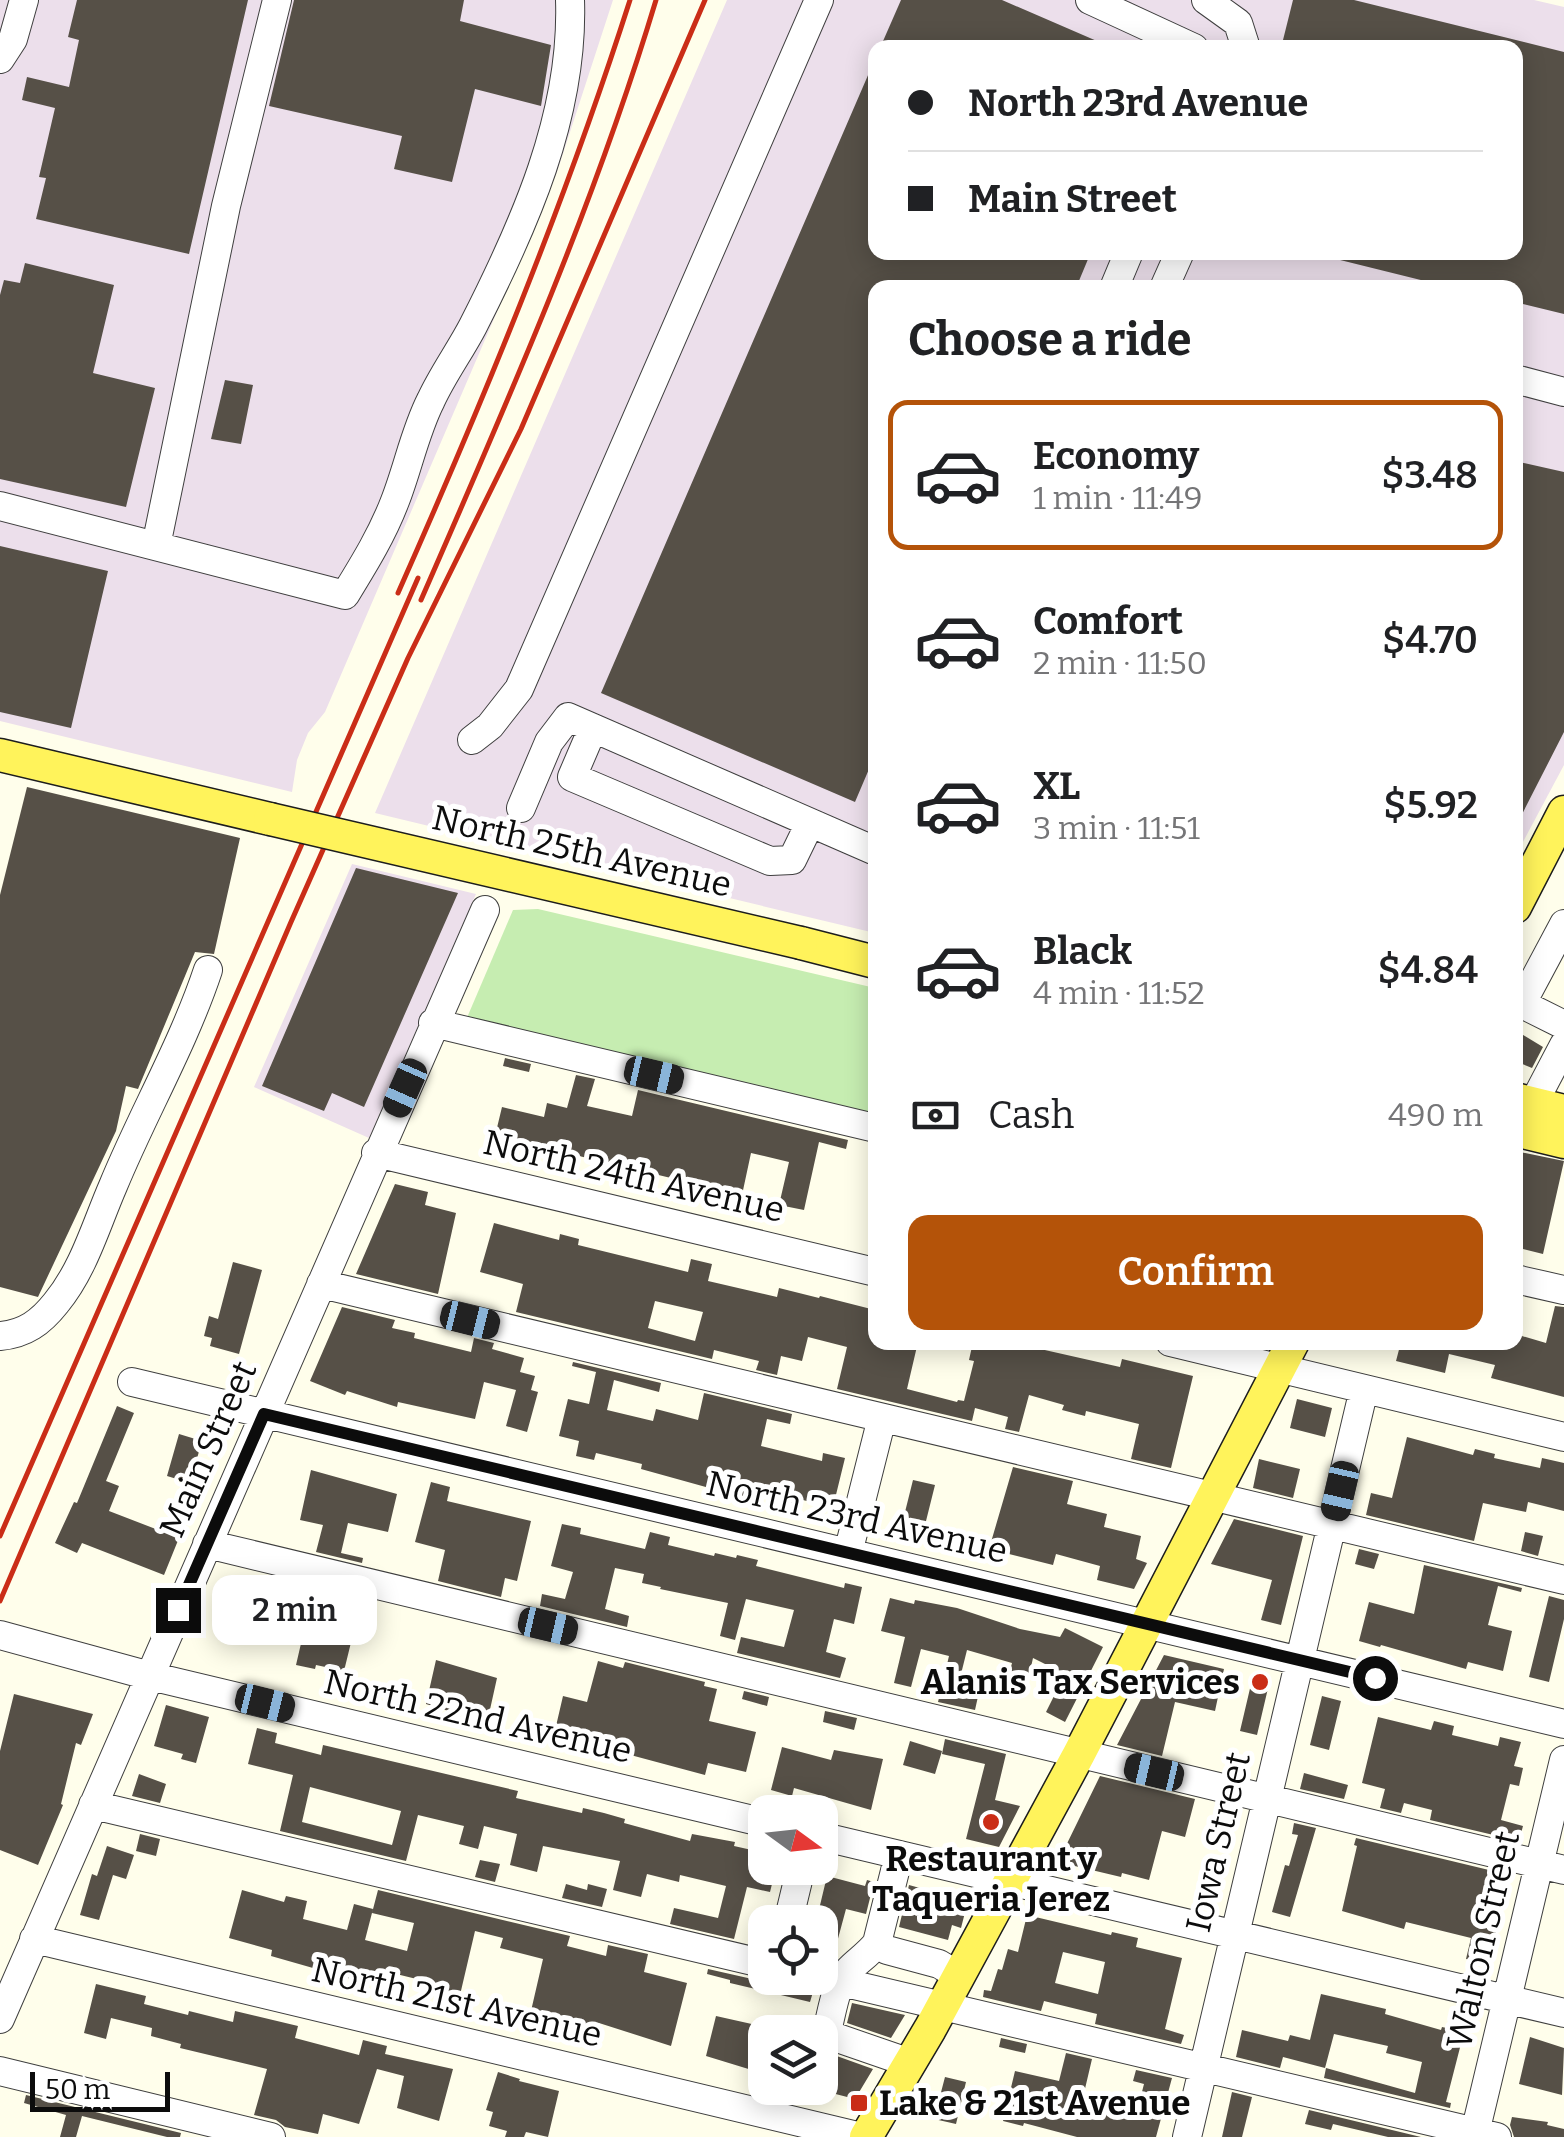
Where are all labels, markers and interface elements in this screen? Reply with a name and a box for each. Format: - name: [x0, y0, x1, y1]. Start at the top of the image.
- text: North 23rd Avenue: [968, 80, 1308, 126]
- text: Main Street: [968, 176, 1177, 222]
- text: Choose a ride: [908, 313, 1191, 367]
- icon: car: [913, 430, 1003, 520]
- text: Economy: [1033, 433, 1199, 479]
- text: $3.48: [1381, 452, 1478, 498]
- text: 1 min · 11:49: [1033, 479, 1202, 517]
- icon: car: [913, 595, 1003, 685]
- text: Comfort: [1033, 598, 1183, 644]
- text: $4.70: [1382, 617, 1478, 663]
- text: 2 min · 11:50: [1033, 644, 1207, 682]
- icon: car: [913, 760, 1003, 850]
- text: XL: [1033, 763, 1080, 809]
- text: $5.92: [1383, 782, 1478, 828]
- street label: North 25th Avenue: [428, 796, 736, 906]
- text: 3 min · 11:51: [1033, 809, 1200, 847]
- icon: car: [913, 925, 1003, 1015]
- text: Black: [1033, 928, 1132, 974]
- text: $4.84: [1378, 947, 1478, 993]
- text: 4 min · 11:52: [1033, 974, 1205, 1012]
- car: [379, 1054, 431, 1122]
- car: [621, 1054, 687, 1096]
- icon: cash: [908, 1088, 963, 1143]
- text: Cash: [988, 1092, 1074, 1138]
- text: 490 m: [1388, 1096, 1483, 1134]
- street label: North 24th Avenue: [479, 1121, 789, 1231]
- button: Confirm: [908, 1215, 1483, 1330]
- car: [437, 1298, 503, 1342]
- street label: Main Street: [151, 1354, 266, 1543]
- car: [1319, 1458, 1361, 1524]
- street label: North 23rd Avenue: [702, 1462, 1012, 1572]
- callout: 2 min: [213, 1575, 378, 1645]
- route end: [156, 1588, 201, 1633]
- text: 2 min: [252, 1591, 337, 1629]
- car: [515, 1605, 581, 1647]
- route start: [1353, 1656, 1398, 1701]
- street label: North 22nd Avenue: [320, 1660, 636, 1772]
- place label: Alanis Tax Services: [921, 1661, 1240, 1703]
- marker: Alanis Tax Services: [1249, 1671, 1271, 1693]
- car: [232, 1681, 298, 1725]
- street label: Iowa Street: [1177, 1748, 1259, 1936]
- car: [1121, 1751, 1187, 1793]
- north arrow: [748, 1795, 838, 1885]
- map controls: [748, 1795, 838, 2105]
- marker: Restaurant y Taqueria Jerez: [980, 1811, 1002, 1833]
- street label: Walton Street: [1438, 1827, 1529, 2053]
- place label: Restaurant y Taqueria Jerez: [872, 1838, 1110, 1920]
- button: locate: [748, 1905, 838, 1995]
- street label: North 21st Avenue: [308, 1948, 606, 2056]
- button: layers: [748, 2015, 838, 2105]
- scale bar: [30, 2067, 170, 2112]
- text: 50 m: [45, 2073, 110, 2106]
- place label: Lake & 21st Avenue: [879, 2082, 1191, 2124]
- marker: Lake & 21st Avenue: [848, 2092, 870, 2114]

